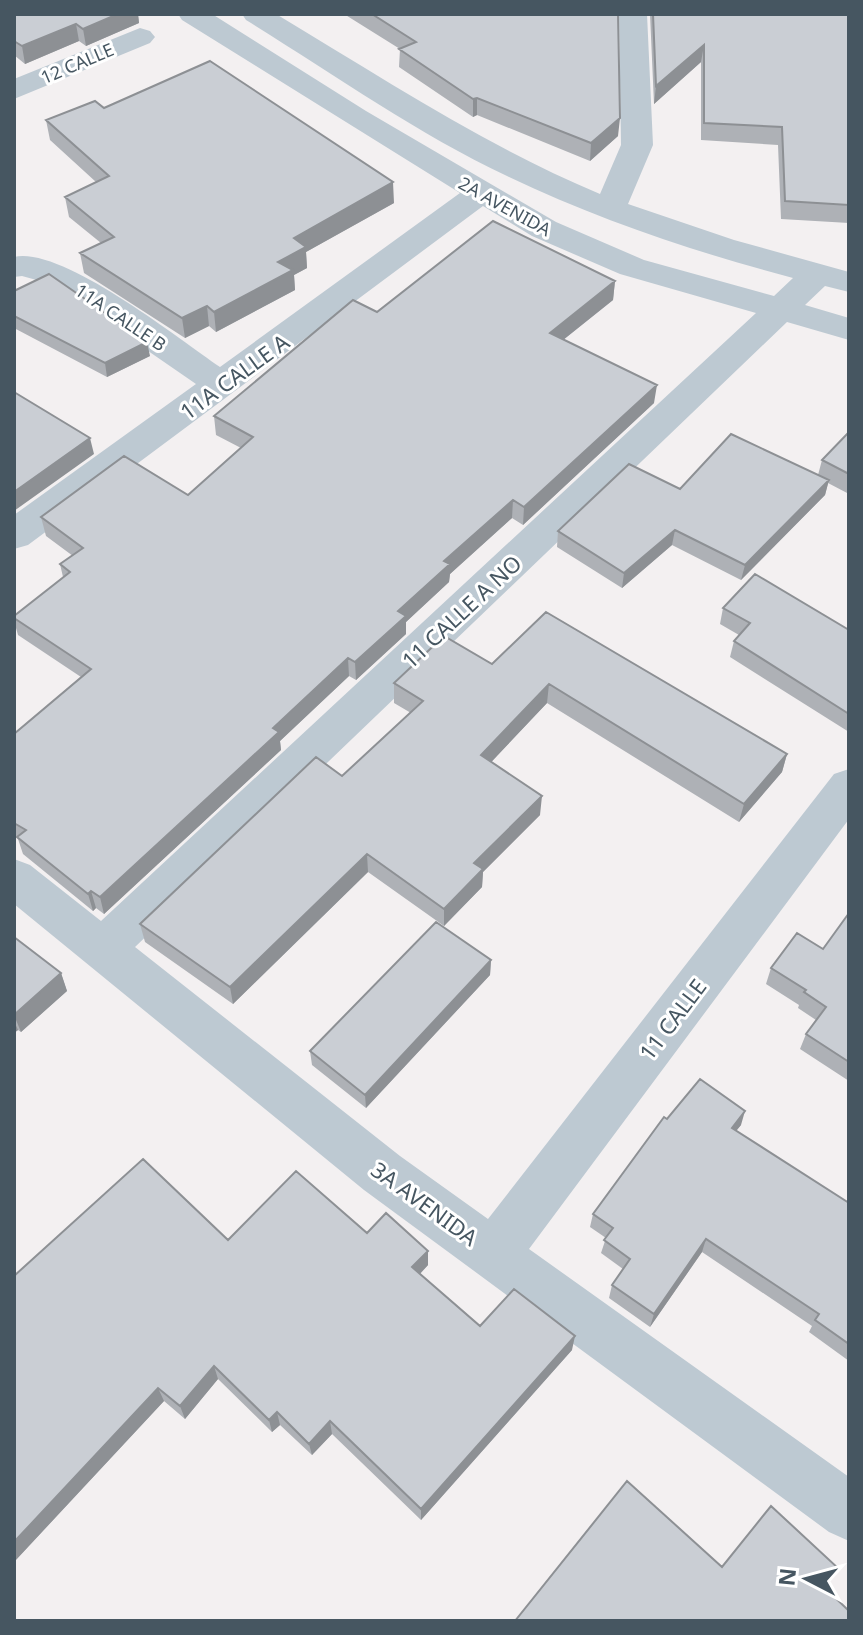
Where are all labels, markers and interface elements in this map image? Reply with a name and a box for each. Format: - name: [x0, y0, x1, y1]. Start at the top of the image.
- street label: 12 CALLE: [37, 37, 117, 89]
- street label: 2A AVENIDA: [455, 171, 556, 241]
- street label: 11A CALLE B: [71, 278, 171, 356]
- street label: 11A CALLE A: [173, 326, 295, 426]
- street label: 11 CALLE A NO: [395, 548, 527, 674]
- street label: 11 CALLE: [632, 972, 712, 1066]
- street label: 3A AVENIDA: [366, 1154, 485, 1252]
- north arrow: [767, 1539, 847, 1619]
- text: N: [770, 1566, 802, 1587]

